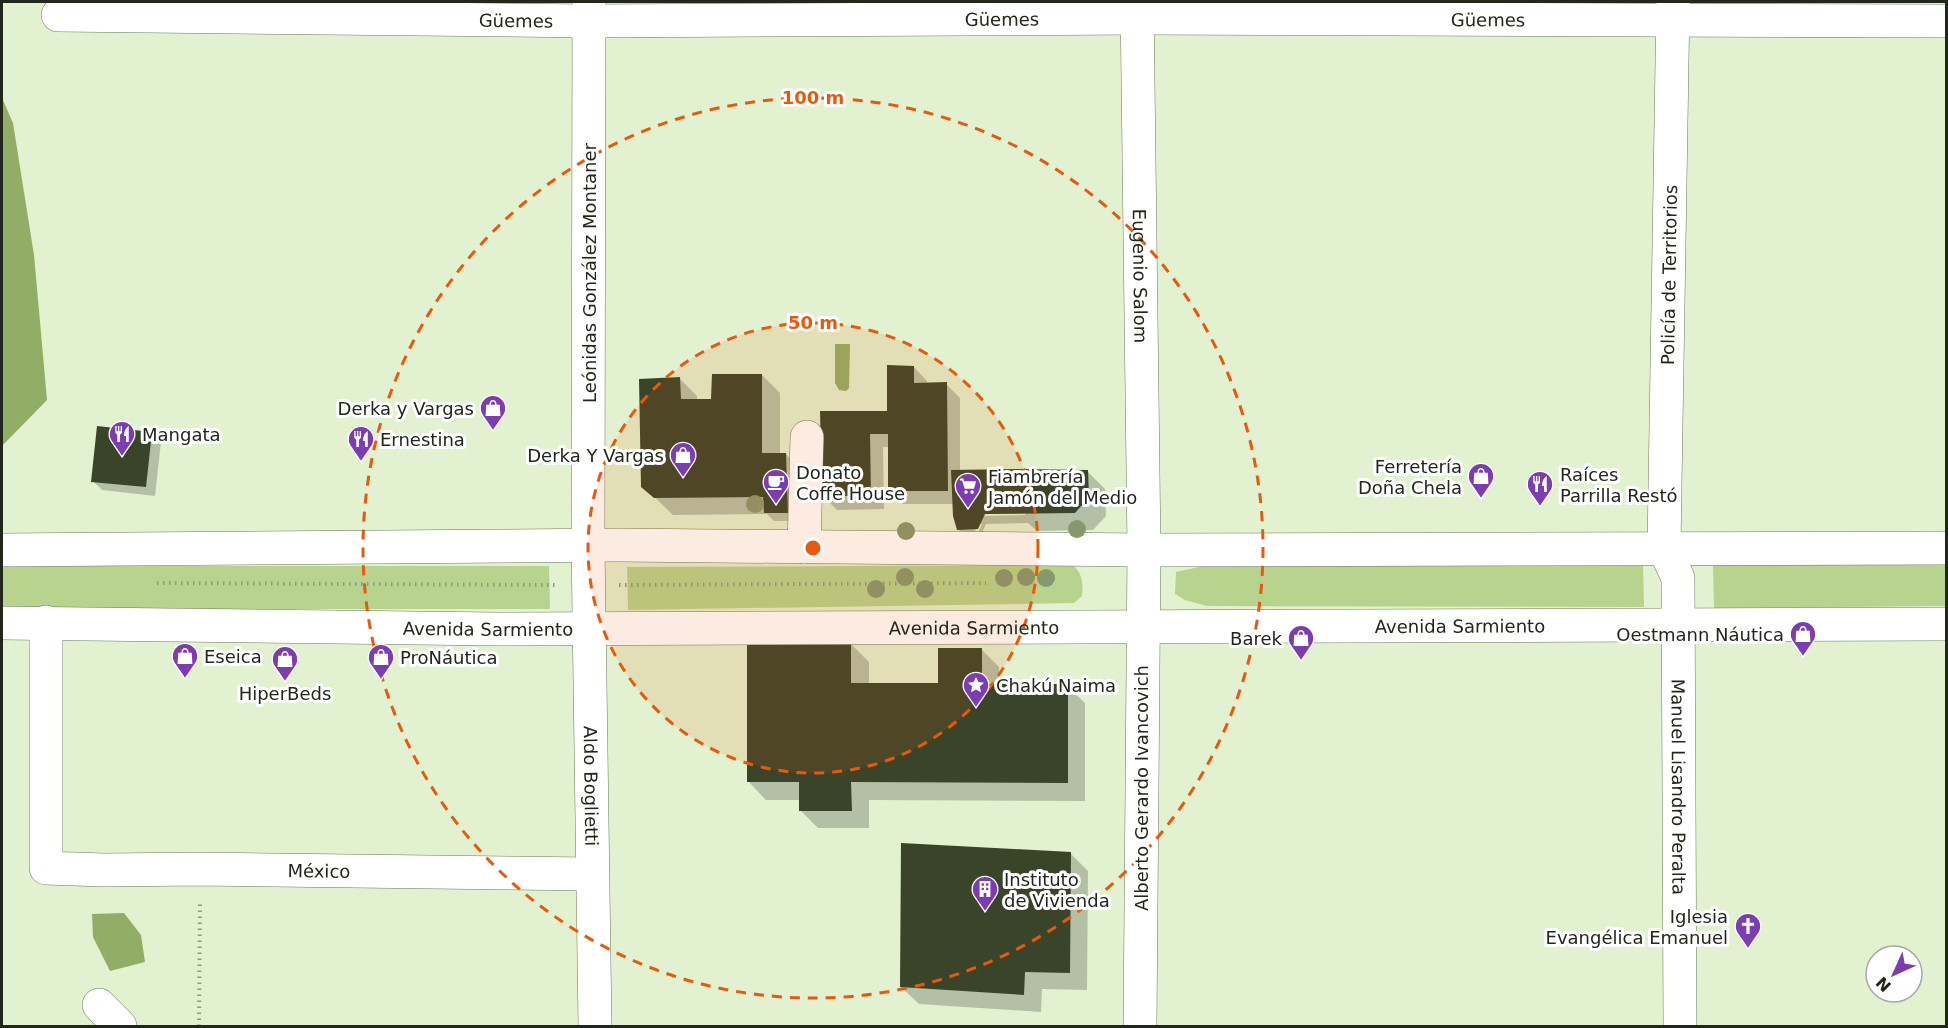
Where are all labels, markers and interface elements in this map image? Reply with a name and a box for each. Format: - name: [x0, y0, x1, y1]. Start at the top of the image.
- street label: Güemes: [965, 8, 1039, 29]
- street label: Güemes: [479, 9, 553, 31]
- street label: Güemes: [1451, 9, 1525, 30]
- text: 100 m: [782, 87, 844, 108]
- street label: Leónidas González Montaner: [579, 143, 600, 403]
- street label: Policía de Territorios: [1657, 185, 1681, 365]
- street label: Eugenio Salom: [1129, 209, 1152, 343]
- text: 50 m: [788, 312, 838, 333]
- shop icon: Derka y Vargas: [478, 393, 508, 431]
- place label: Derka y Vargas: [338, 398, 474, 419]
- restaurant icon: Mangata: [107, 419, 137, 457]
- place label: Mangata: [142, 424, 221, 445]
- restaurant icon: Ernestina: [346, 424, 376, 462]
- place label: Ernestina: [380, 429, 465, 450]
- shop icon: Derka Y Vargas: [668, 440, 698, 478]
- place label: Derka Y Vargas: [527, 445, 664, 466]
- place label: Ferretería Doña Chela: [1358, 456, 1462, 498]
- shop icon: Ferretería Doña Chela: [1466, 461, 1496, 499]
- place label: Donato Coffe House: [796, 462, 905, 504]
- place label: Raíces Parrilla Restó: [1560, 464, 1678, 506]
- place label: Fiambrería Jamón del Medio: [987, 466, 1137, 508]
- cafe icon: Donato Coffe House: [761, 467, 791, 505]
- restaurant icon: Raíces Parrilla Restó: [1525, 469, 1555, 507]
- supermarket icon: Fiambrería Jamón del Medio: [953, 471, 983, 509]
- centre of rings: [803, 538, 823, 558]
- street label: Avenida Sarmiento: [1375, 615, 1545, 636]
- street label: Avenida Sarmiento: [403, 617, 573, 640]
- street label: Avenida Sarmiento: [889, 617, 1059, 638]
- shop icon: Oestmann Náutica: [1788, 619, 1818, 657]
- shop icon: Barek: [1286, 623, 1316, 661]
- place label: Oestmann Náutica: [1616, 624, 1784, 645]
- place label: Barek: [1230, 628, 1283, 649]
- shop icon: Eseica: [170, 641, 200, 679]
- shop icon: ProNáutica: [366, 642, 396, 680]
- shop icon: HiperBeds: [270, 644, 300, 682]
- place label: Eseica: [204, 646, 262, 667]
- place label: ProNáutica: [400, 647, 497, 668]
- street label: Alberto Gerardo Ivancovich: [1131, 665, 1152, 911]
- place icon: Chakú Naima: [961, 670, 991, 708]
- place label: Chakú Naima: [996, 675, 1116, 696]
- street label: Manuel Lisandro Peralta: [1668, 679, 1690, 895]
- place label: HiperBeds: [239, 683, 331, 704]
- street label: Aldo Boglietti: [580, 726, 603, 846]
- street label: México: [287, 860, 351, 881]
- place label: Instituto de Vivienda: [1004, 869, 1110, 911]
- building icon: Instituto de Vivienda: [970, 874, 1000, 912]
- place label: Iglesia Evangélica Emanuel: [1546, 906, 1728, 948]
- church icon: Iglesia Evangélica Emanuel: [1733, 911, 1763, 949]
- north arrow: [1864, 944, 1924, 1004]
- text: N: [1872, 973, 1895, 996]

